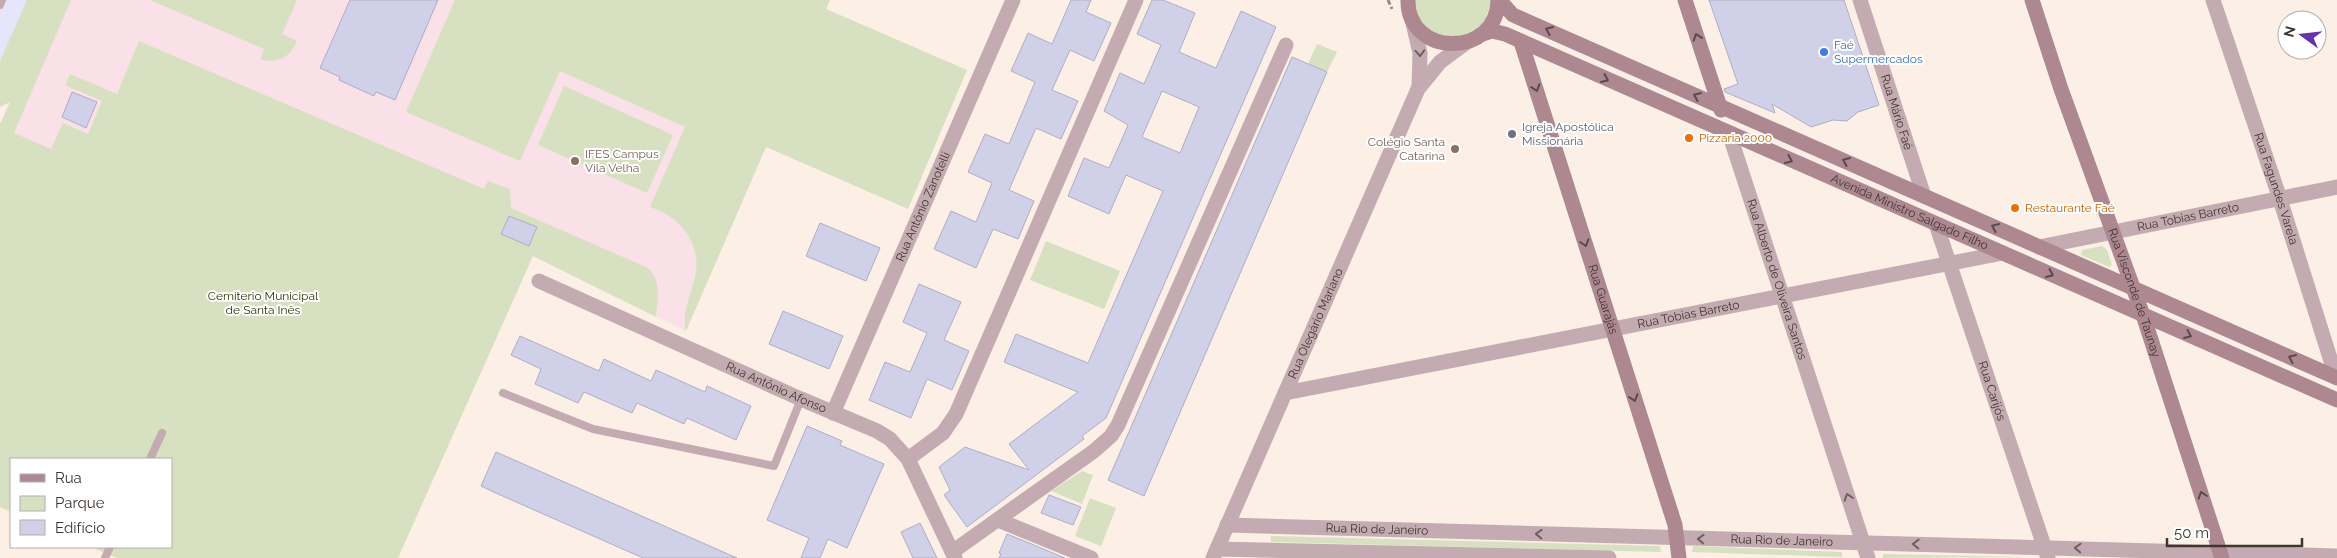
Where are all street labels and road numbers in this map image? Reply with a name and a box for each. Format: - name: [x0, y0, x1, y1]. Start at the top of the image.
- street label: Rua Mário Faé: [1878, 73, 1915, 152]
- street label: Rua Fagundes Varela: [2251, 131, 2301, 246]
- street label: Rua Antônio Zanotelli: [893, 150, 953, 264]
- street label: Avenida Ministro Salgado Filho: [1829, 171, 1990, 253]
- street label: Rua Alberto de Oliveira Santos: [1744, 197, 1810, 362]
- street label: Rua Tobias Barreto: [2136, 200, 2240, 234]
- street label: Rua Visconde de Taunay: [2105, 226, 2163, 359]
- street label: Rua Guarajás: [1585, 263, 1621, 336]
- street label: Rua Olegário Mariano: [1285, 266, 1346, 381]
- street label: Rua Tobias Barreto: [1636, 298, 1741, 331]
- street label: Rua Antônio Afonso: [724, 359, 829, 416]
- street label: Rua Carijós: [1976, 359, 2008, 423]
- street label: Rua Rio de Janeiro: [1326, 521, 1428, 538]
- street label: Rua Rio de Janeiro: [1730, 532, 1833, 549]

